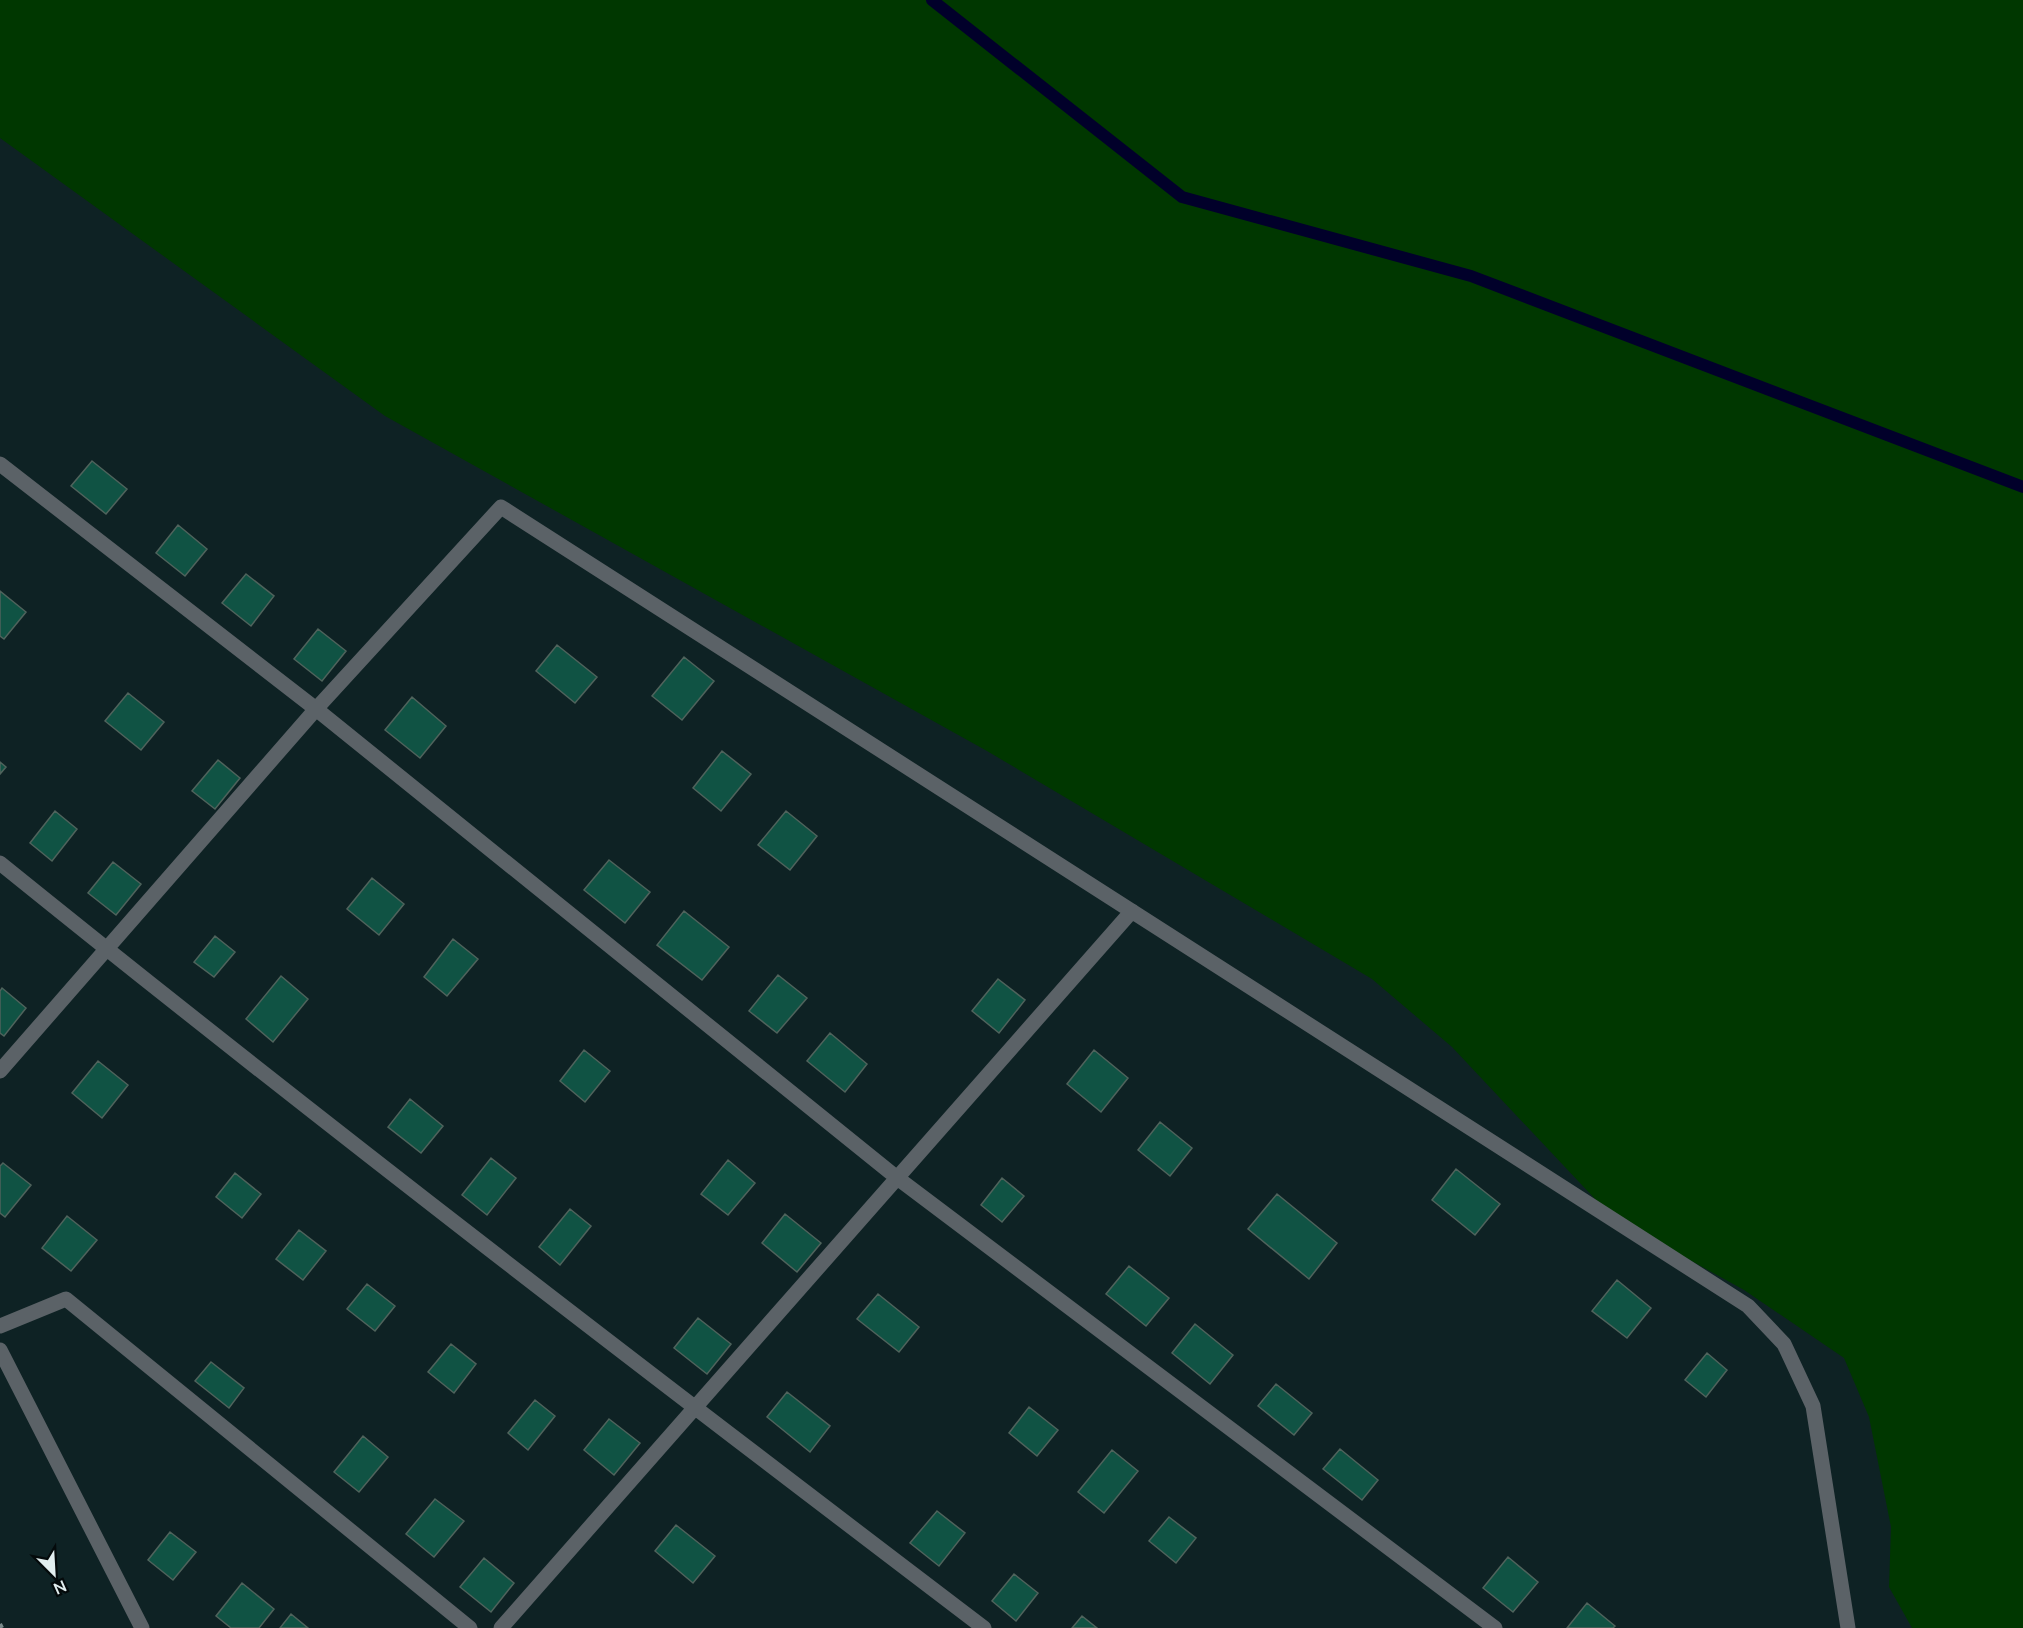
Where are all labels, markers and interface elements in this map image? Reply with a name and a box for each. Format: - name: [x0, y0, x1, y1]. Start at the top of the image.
- north arrow: [24, 1544, 84, 1604]
- text: N: [51, 1576, 70, 1599]

